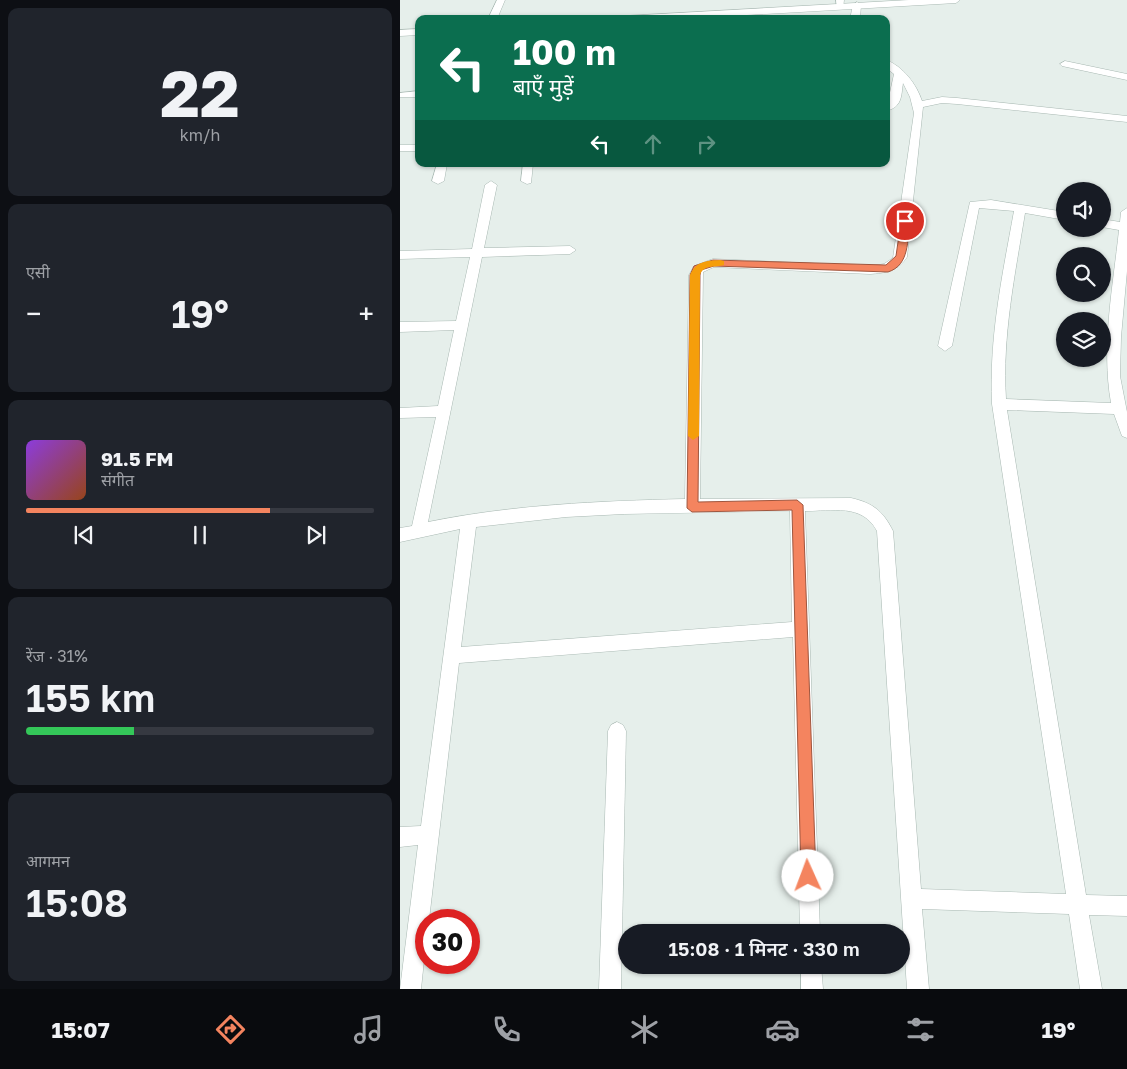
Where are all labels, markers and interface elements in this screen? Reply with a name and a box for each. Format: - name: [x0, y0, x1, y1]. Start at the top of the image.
- text: 100 m: [513, 31, 616, 73]
- icon: left: [430, 35, 495, 100]
- text: 22: [160, 53, 240, 131]
- text: बाएँ मुड़ें: [513, 73, 574, 100]
- text: km/h: [180, 125, 220, 145]
- icon: left: [586, 130, 614, 158]
- icon: ahead: [639, 130, 667, 158]
- icon: right: [692, 130, 720, 158]
- map controls: [1056, 182, 1111, 367]
- button: sound: [1056, 182, 1111, 237]
- pin: [884, 200, 926, 242]
- icon: arrive: [891, 207, 919, 235]
- button: search: [1056, 247, 1111, 302]
- text: एसी: [26, 262, 50, 282]
- text: 19°: [171, 291, 229, 336]
- text: −: [26, 297, 41, 330]
- text: +: [359, 297, 374, 330]
- button: layers: [1056, 312, 1111, 367]
- text: 91.5 FM: [101, 447, 174, 470]
- text: संगीत: [101, 470, 134, 490]
- icon: previous: [70, 521, 98, 549]
- icon: pause: [186, 521, 214, 549]
- icon: next: [302, 521, 330, 549]
- text: रेंज · 31%: [26, 646, 88, 666]
- text: 155 km: [26, 675, 155, 720]
- position arrow: [781, 849, 833, 901]
- text: आगमन: [26, 851, 70, 871]
- text: 15:08: [26, 880, 128, 925]
- speed limit sign: 30: [415, 909, 480, 974]
- text: 15:08 · 1 मिनट · 330 m: [668, 937, 860, 960]
- icon: directions: [213, 1012, 248, 1047]
- icon: music: [351, 1012, 386, 1047]
- icon: phone: [489, 1012, 524, 1047]
- icon: climate: [627, 1012, 662, 1047]
- icon: car: [765, 1012, 800, 1047]
- icon: filters: [903, 1012, 938, 1047]
- text: 15:07: [52, 1016, 110, 1043]
- text: 19°: [1042, 1016, 1075, 1043]

